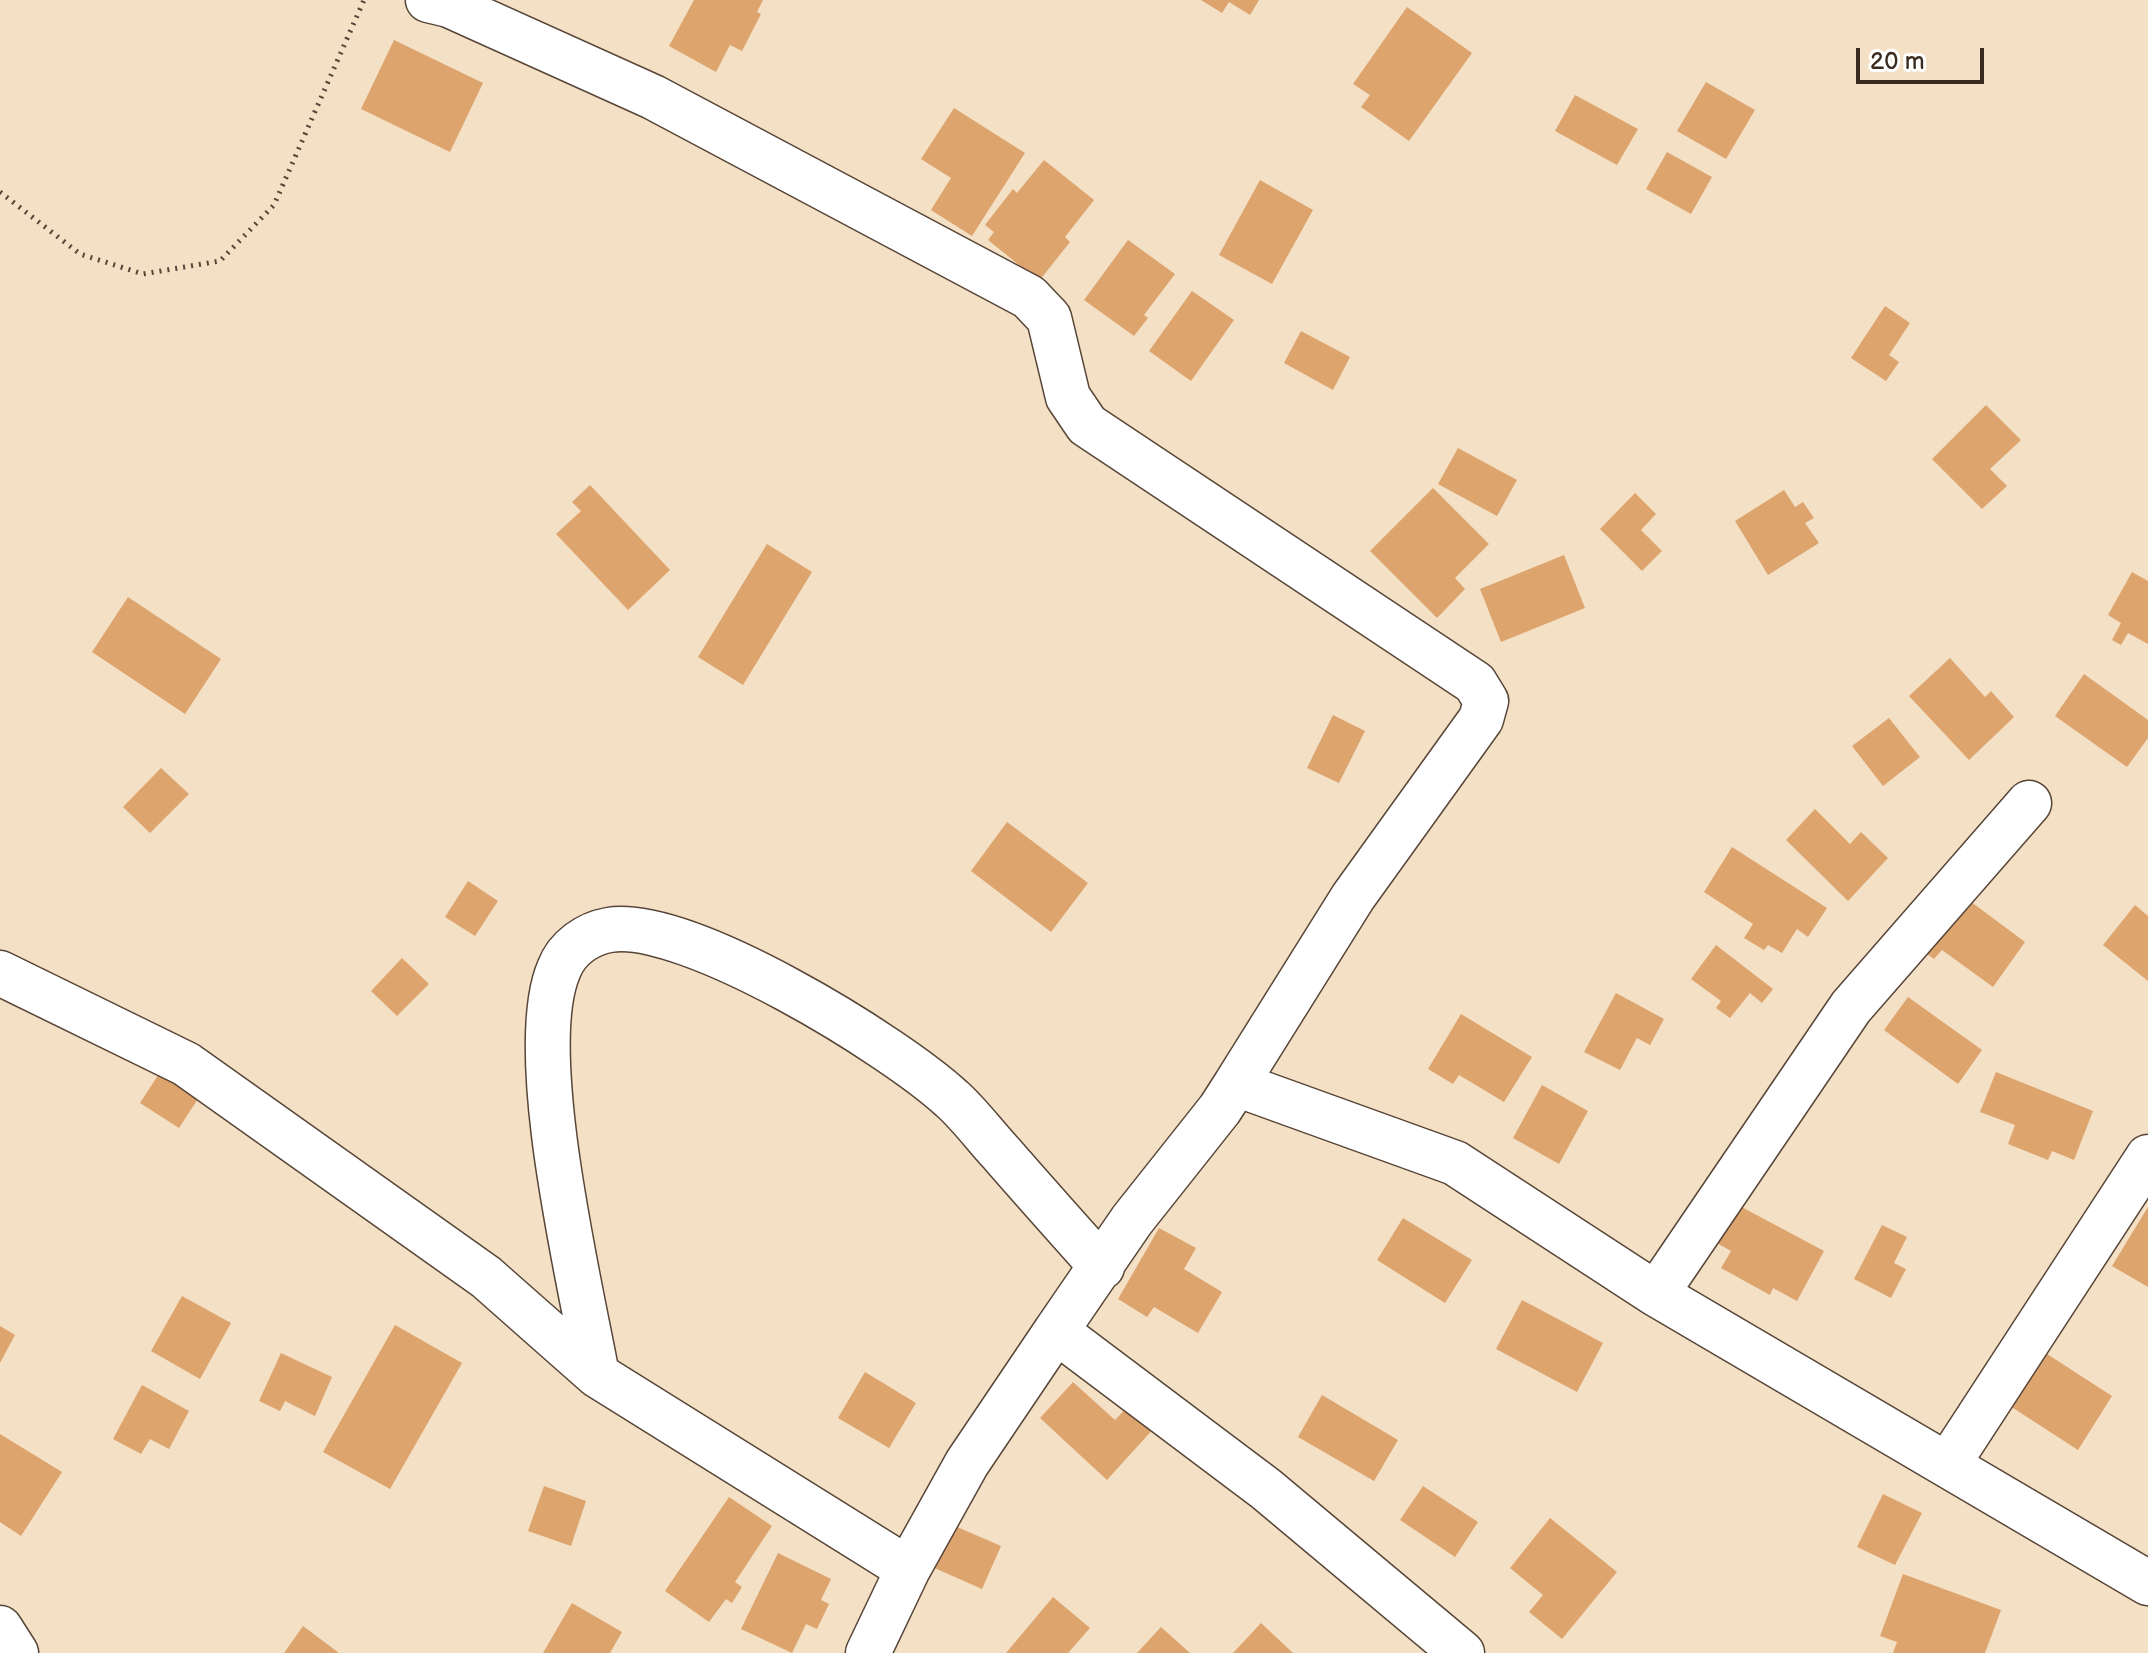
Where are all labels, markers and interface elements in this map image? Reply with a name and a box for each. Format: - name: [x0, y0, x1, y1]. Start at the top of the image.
- scale bar: [1860, 32, 1988, 82]
- text: 20 m: [1870, 47, 1925, 76]

